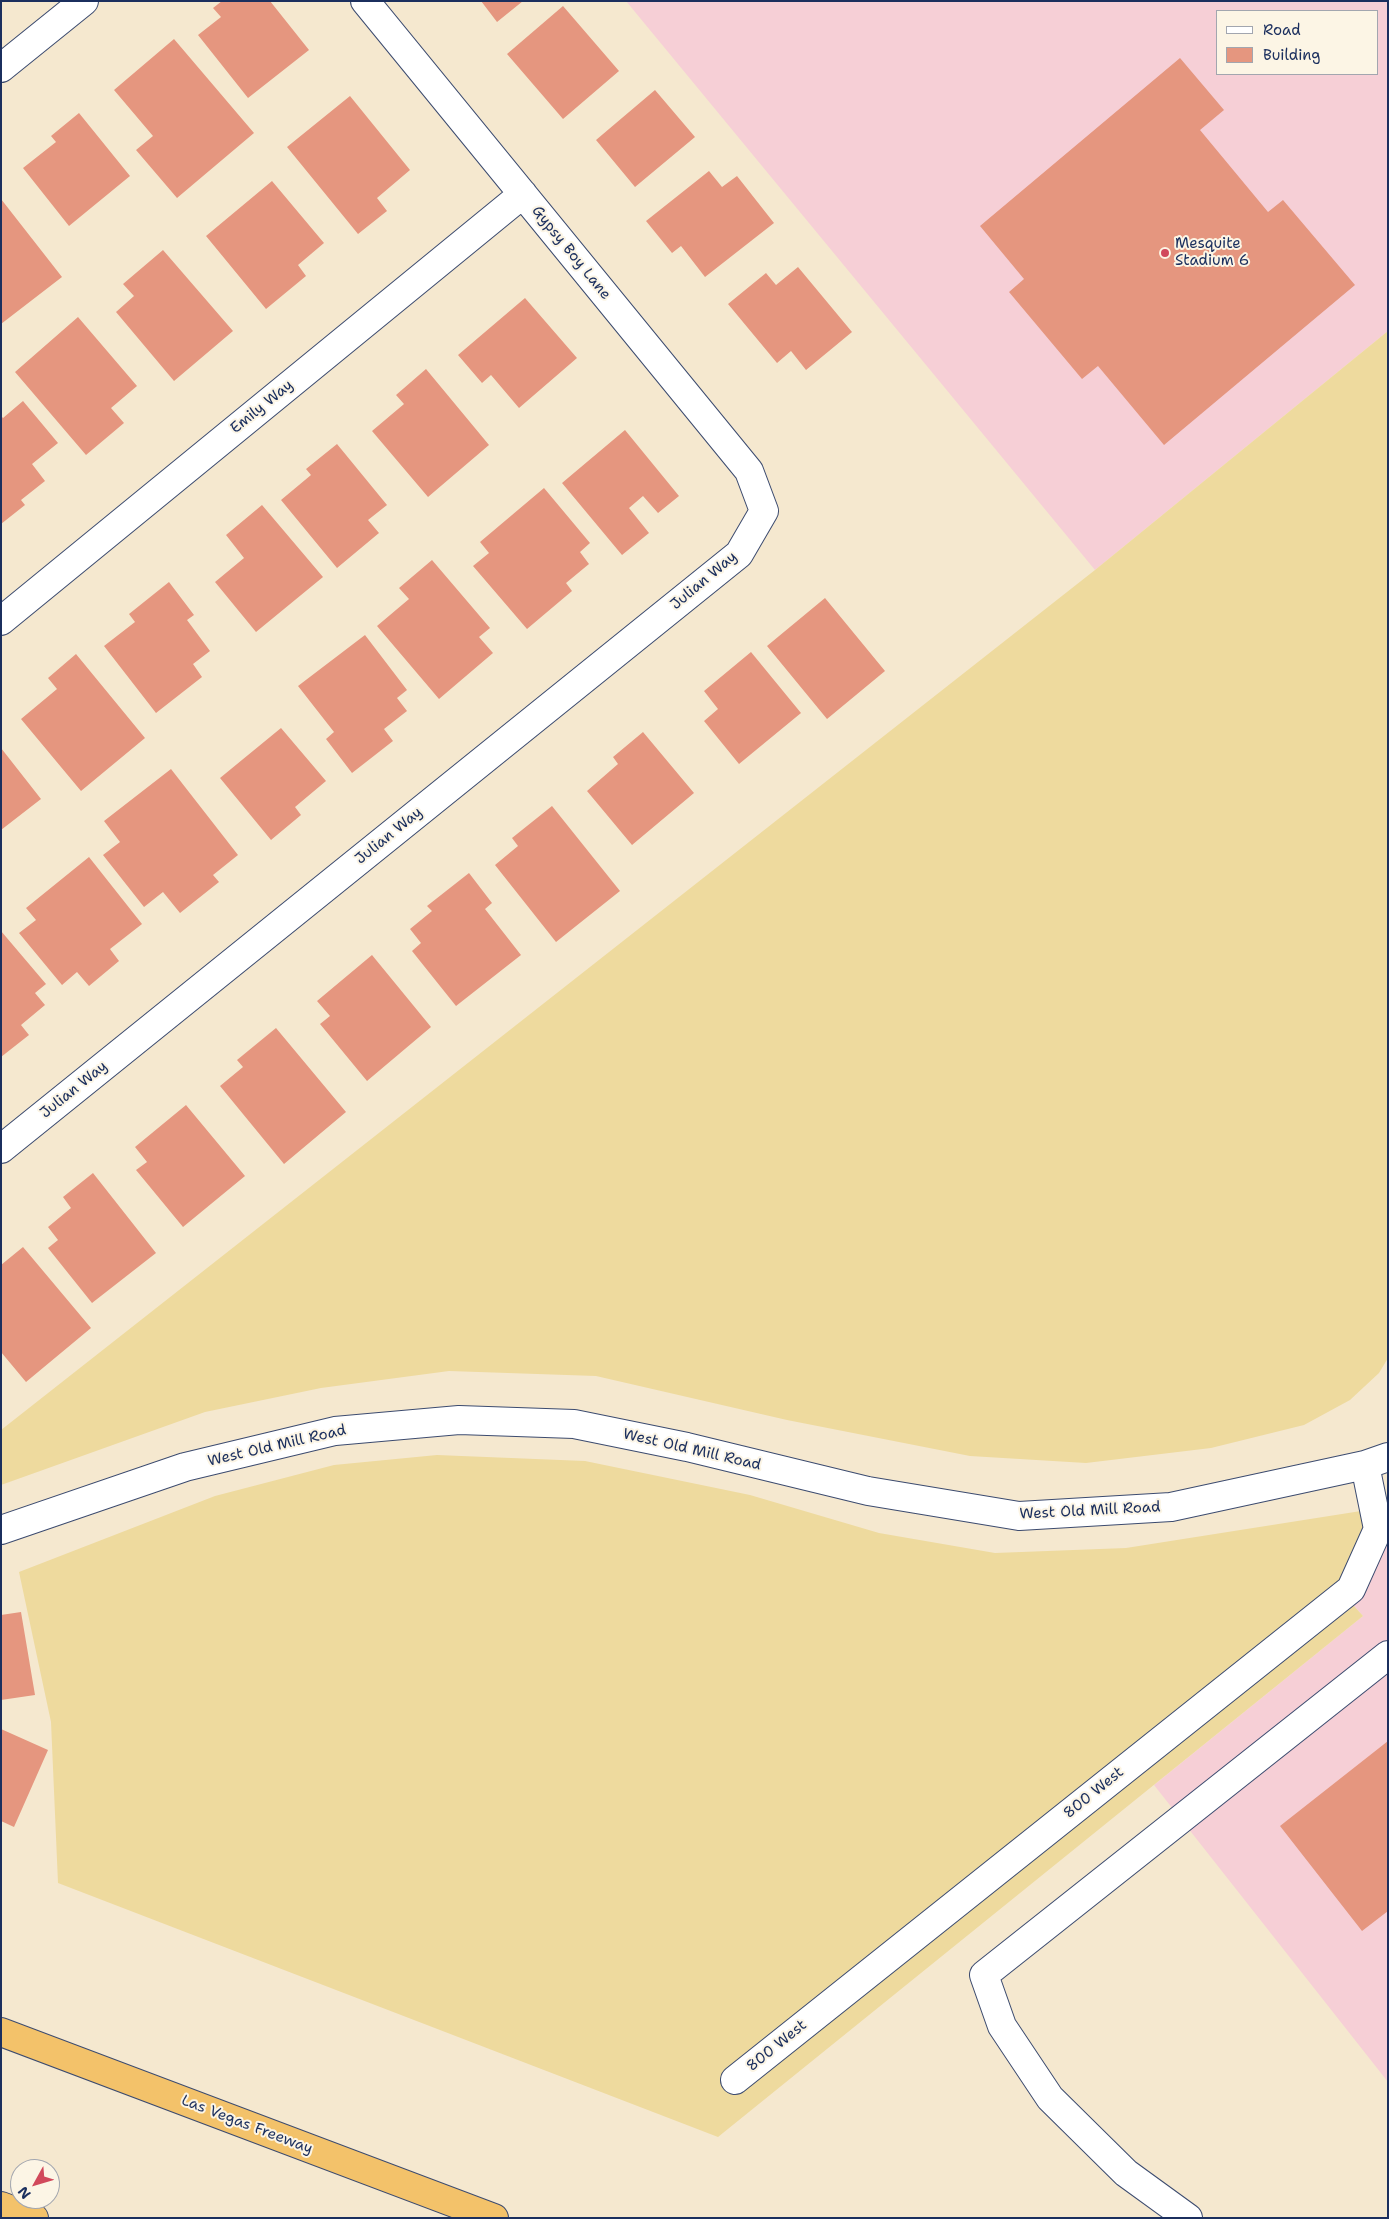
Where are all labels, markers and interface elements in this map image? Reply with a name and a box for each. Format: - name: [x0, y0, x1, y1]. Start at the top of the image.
- legend: [1216, 10, 1379, 75]
- text: Road: [1263, 20, 1301, 40]
- text: Building: [1263, 45, 1320, 65]
- street label: Gypsy Boy Lane: [528, 202, 614, 304]
- place label: Mesquite Stadium 6: [1175, 235, 1249, 270]
- marker: Mesquite Stadium 6: [1159, 247, 1171, 259]
- street label: Emily Way: [227, 376, 297, 438]
- street label: Julian Way: [667, 548, 741, 614]
- street label: Julian Way: [352, 803, 426, 869]
- street label: Julian Way: [37, 1057, 111, 1123]
- street label: West Old Mill Road: [206, 1421, 348, 1471]
- street label: West Old Mill Road: [621, 1425, 763, 1475]
- street label: West Old Mill Road: [1019, 1498, 1161, 1524]
- street label: 800 West: [1060, 1763, 1128, 1823]
- street label: 800 West: [743, 2016, 811, 2076]
- street label: Las Vegas Freeway: [179, 2092, 315, 2158]
- north arrow: [10, 2159, 60, 2209]
- text: N: [14, 2183, 35, 2203]

